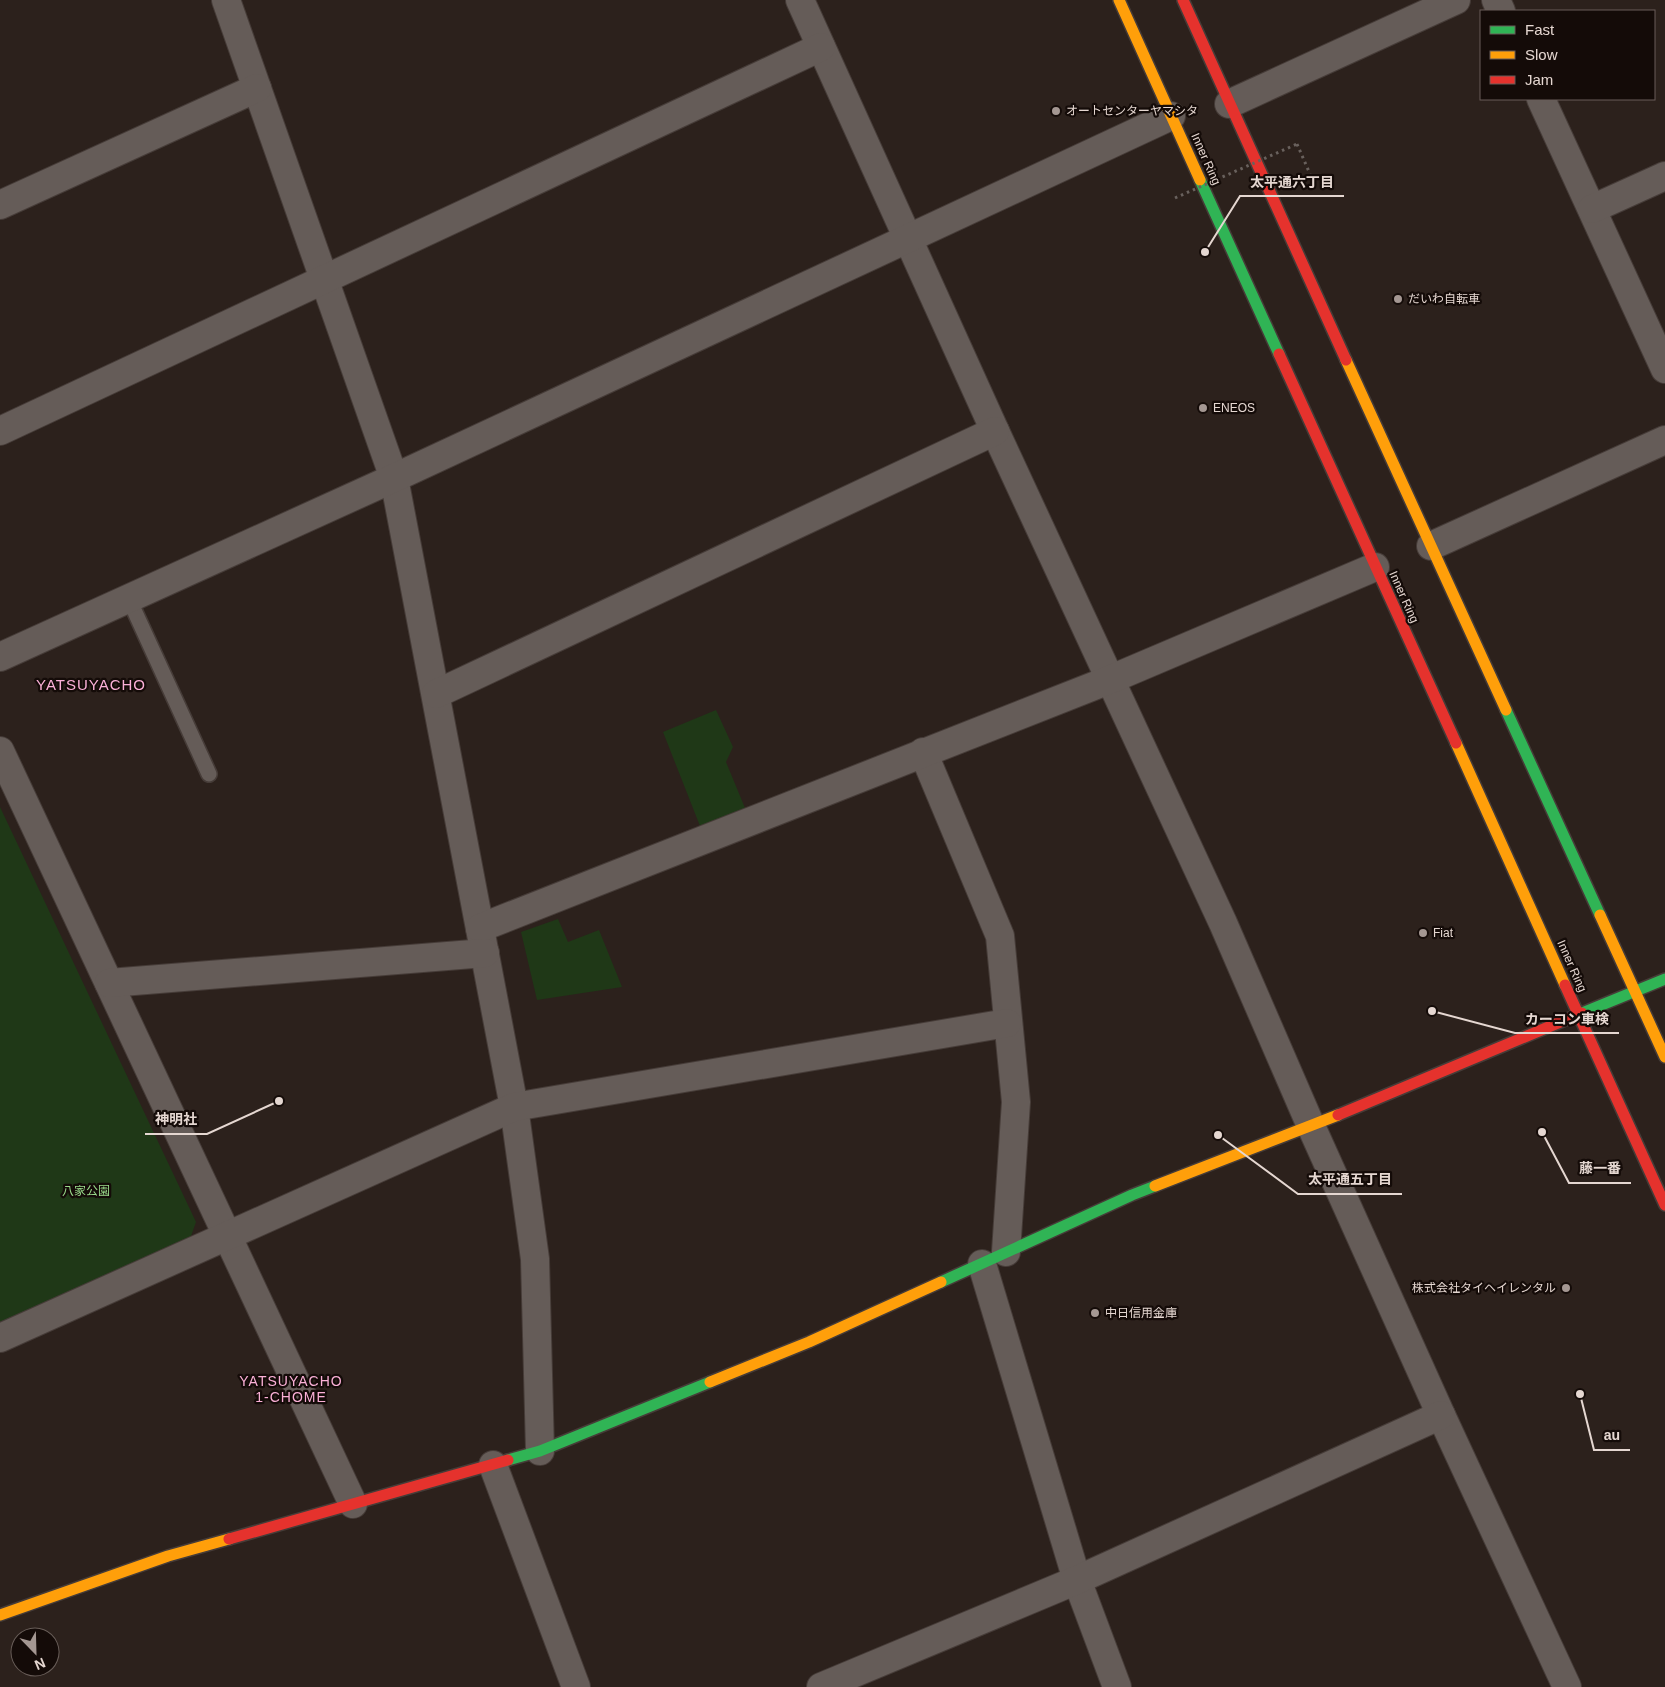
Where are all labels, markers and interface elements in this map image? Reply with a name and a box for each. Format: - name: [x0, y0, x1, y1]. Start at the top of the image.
- legend: [1480, 10, 1655, 100]
- text: Fast: [1525, 21, 1555, 38]
- text: Slow: [1525, 46, 1558, 63]
- text: Jam: [1525, 71, 1553, 88]
- place label: オートセンターヤマシタ: [1066, 104, 1198, 118]
- marker: オートセンターヤマシタ: [1050, 105, 1062, 117]
- street label: Inner Ring: [1188, 131, 1224, 187]
- callout: 太平通六丁目: [1240, 167, 1344, 196]
- text: 太平通六丁目: [1250, 174, 1334, 190]
- place label: だいわ自転車: [1408, 292, 1480, 306]
- marker: だいわ自転車: [1392, 293, 1404, 305]
- place label: ENEOS: [1213, 401, 1255, 415]
- marker: ENEOS: [1197, 402, 1209, 414]
- street label: Inner Ring: [1386, 569, 1422, 625]
- district label: YATSUYACHO: [36, 676, 146, 693]
- place label: Fiat: [1433, 926, 1454, 940]
- marker: Fiat: [1417, 927, 1429, 939]
- street label: Inner Ring: [1554, 938, 1590, 994]
- callout: カーコン車検: [1515, 1004, 1619, 1033]
- text: カーコン車検: [1525, 1011, 1609, 1027]
- callout: 神明社: [145, 1105, 207, 1134]
- text: 神明社: [155, 1111, 197, 1127]
- callout: 藤一番: [1569, 1154, 1631, 1183]
- text: 藤一番: [1579, 1160, 1621, 1176]
- callout: 太平通五丁目: [1298, 1165, 1402, 1194]
- text: 太平通五丁目: [1308, 1171, 1392, 1187]
- park label: 八家公園: [62, 1184, 110, 1198]
- place label: 株式会社タイヘイレンタル: [1412, 1281, 1556, 1295]
- marker: 株式会社タイヘイレンタル: [1560, 1282, 1572, 1294]
- place label: 中日信用金庫: [1105, 1306, 1177, 1320]
- marker: 中日信用金庫: [1089, 1307, 1101, 1319]
- district label: YATSUYACHO 1-CHOME: [239, 1373, 343, 1405]
- callout: au: [1594, 1421, 1630, 1450]
- text: au: [1604, 1427, 1620, 1443]
- north arrow: [10, 1627, 60, 1677]
- text: N: [32, 1655, 48, 1673]

